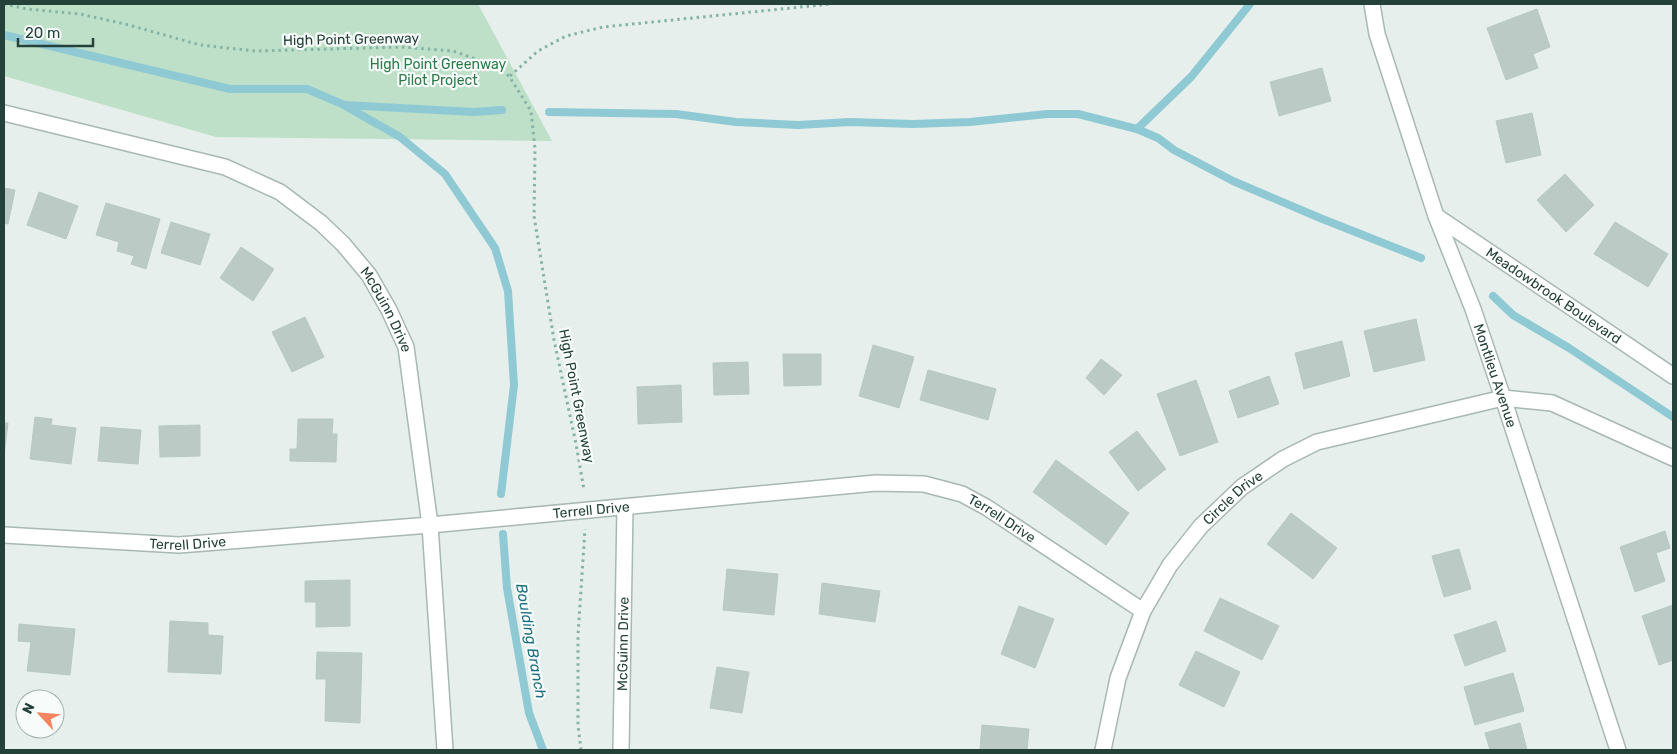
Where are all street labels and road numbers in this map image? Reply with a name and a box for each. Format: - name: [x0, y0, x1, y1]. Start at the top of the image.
- street label: High Point Greenway: [283, 30, 420, 49]
- street label: Meadowbrook Boulevard: [1482, 244, 1624, 348]
- street label: McGuinn Drive: [357, 263, 415, 353]
- street label: Montlieu Avenue: [1470, 322, 1520, 430]
- street label: High Point Greenway: [555, 328, 598, 465]
- street label: Circle Drive: [1200, 467, 1266, 529]
- street label: Terrell Drive: [965, 491, 1039, 547]
- street label: Terrell Drive: [552, 498, 631, 522]
- street label: Terrell Drive: [149, 533, 227, 554]
- street label: McGuinn Drive: [614, 597, 633, 691]

